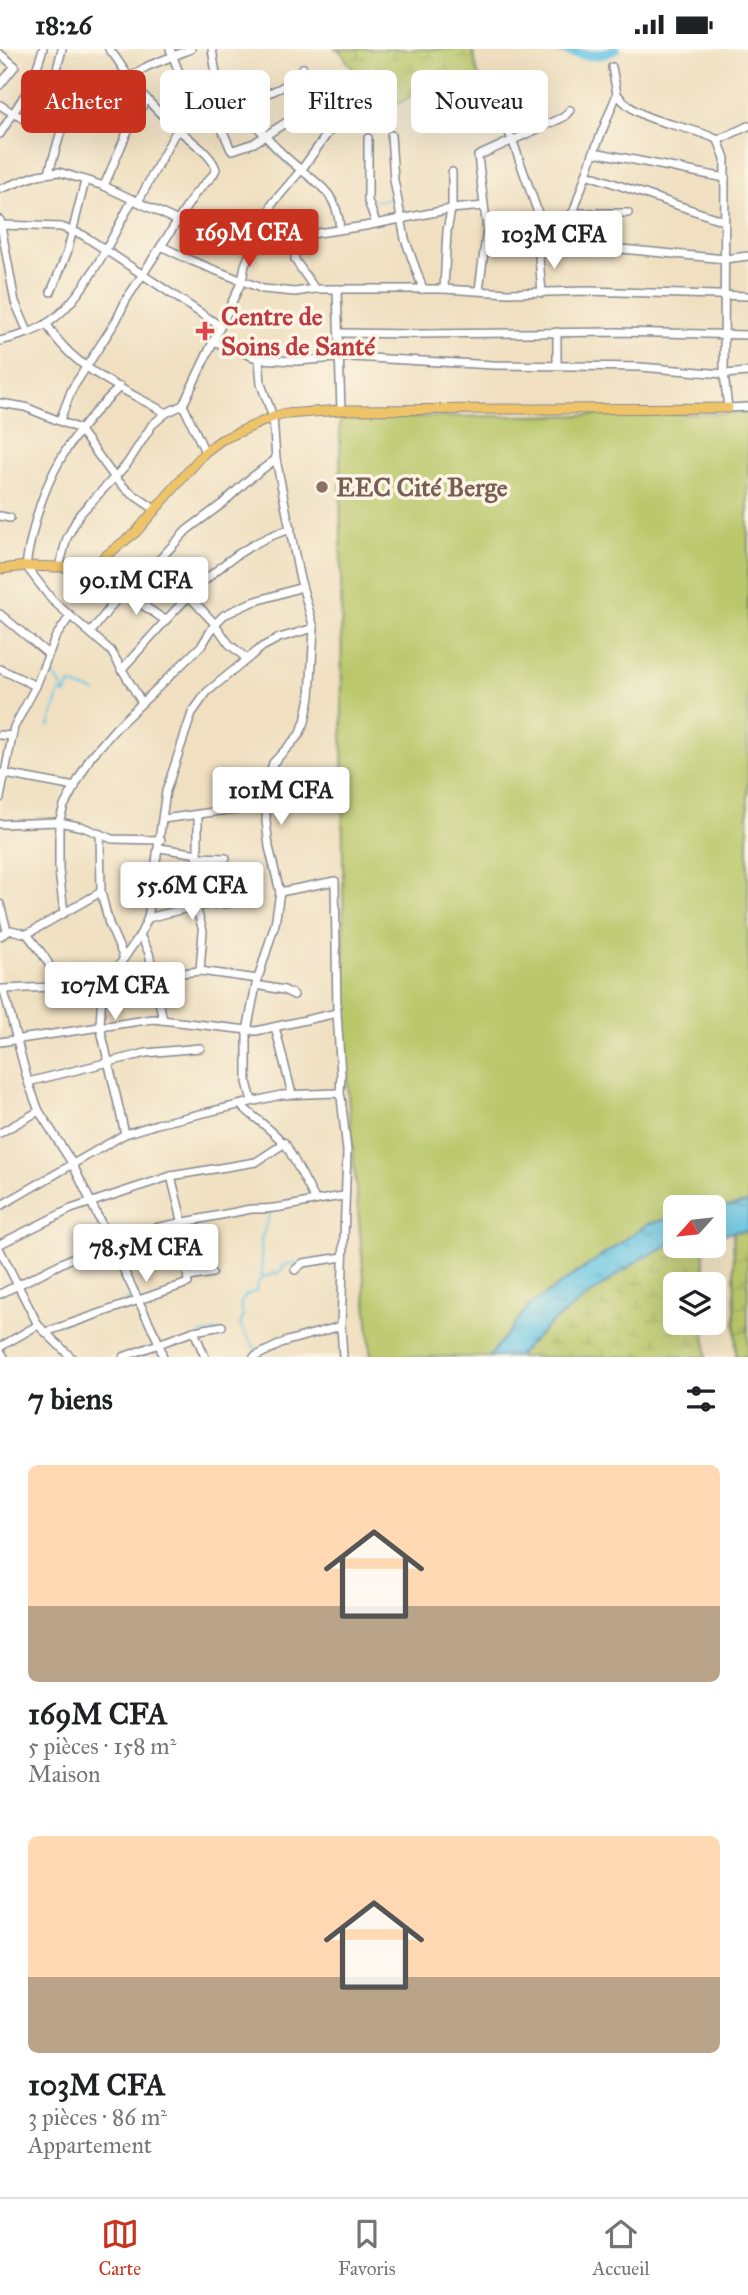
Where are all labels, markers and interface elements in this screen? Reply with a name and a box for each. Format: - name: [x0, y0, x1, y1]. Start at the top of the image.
- text: 18:26: [35, 9, 92, 41]
- chip: Acheter: [21, 70, 146, 133]
- chip: Louer: [160, 70, 270, 133]
- chip: Filtres: [284, 70, 397, 133]
- chip: Nouveau: [411, 70, 548, 133]
- pin: 169M CFA: [177, 209, 321, 269]
- pin: 103M CFA: [482, 211, 626, 271]
- text: 169M CFA: [196, 218, 302, 246]
- text: 103M CFA: [501, 220, 607, 248]
- place label: Centre de Soins de Santé: [221, 300, 376, 362]
- marker: Centre de Soins de Santé: [195, 321, 215, 341]
- place label: EEC Cité Berge: [336, 471, 508, 504]
- marker: EEC Cité Berge: [314, 479, 330, 495]
- pin: 90.1M CFA: [56, 557, 216, 617]
- text: 90.1M CFA: [79, 566, 193, 594]
- pin: 101M CFA: [209, 767, 353, 827]
- text: 101M CFA: [229, 776, 333, 804]
- pin: 55.6M CFA: [112, 863, 272, 922]
- text: 55.6M CFA: [136, 871, 248, 899]
- pin: 107M CFA: [43, 963, 187, 1022]
- text: 107M CFA: [61, 971, 169, 999]
- north arrow: [663, 1195, 726, 1258]
- map controls: [663, 1195, 726, 1335]
- pin: 78.5M CFA: [66, 1225, 226, 1284]
- text: 78.5M CFA: [89, 1233, 203, 1261]
- button: layers: [663, 1272, 726, 1335]
- icon: filters: [682, 1380, 720, 1418]
- text: 7 biens: [28, 1381, 113, 1417]
- icon: home: [311, 1511, 437, 1637]
- text: 169M CFA: [28, 1696, 167, 1732]
- text: 5 pièces · 158 m²: [28, 1732, 176, 1760]
- text: Maison: [28, 1760, 100, 1788]
- icon: home: [311, 1882, 437, 2008]
- text: 103M CFA: [28, 2067, 165, 2103]
- text: 3 pièces · 86 m²: [28, 2103, 167, 2131]
- text: Appartement: [28, 2131, 152, 2159]
- tab: Carte: [98, 2215, 141, 2280]
- tab: Favoris: [338, 2215, 396, 2280]
- tab: Accueil: [592, 2215, 650, 2280]

